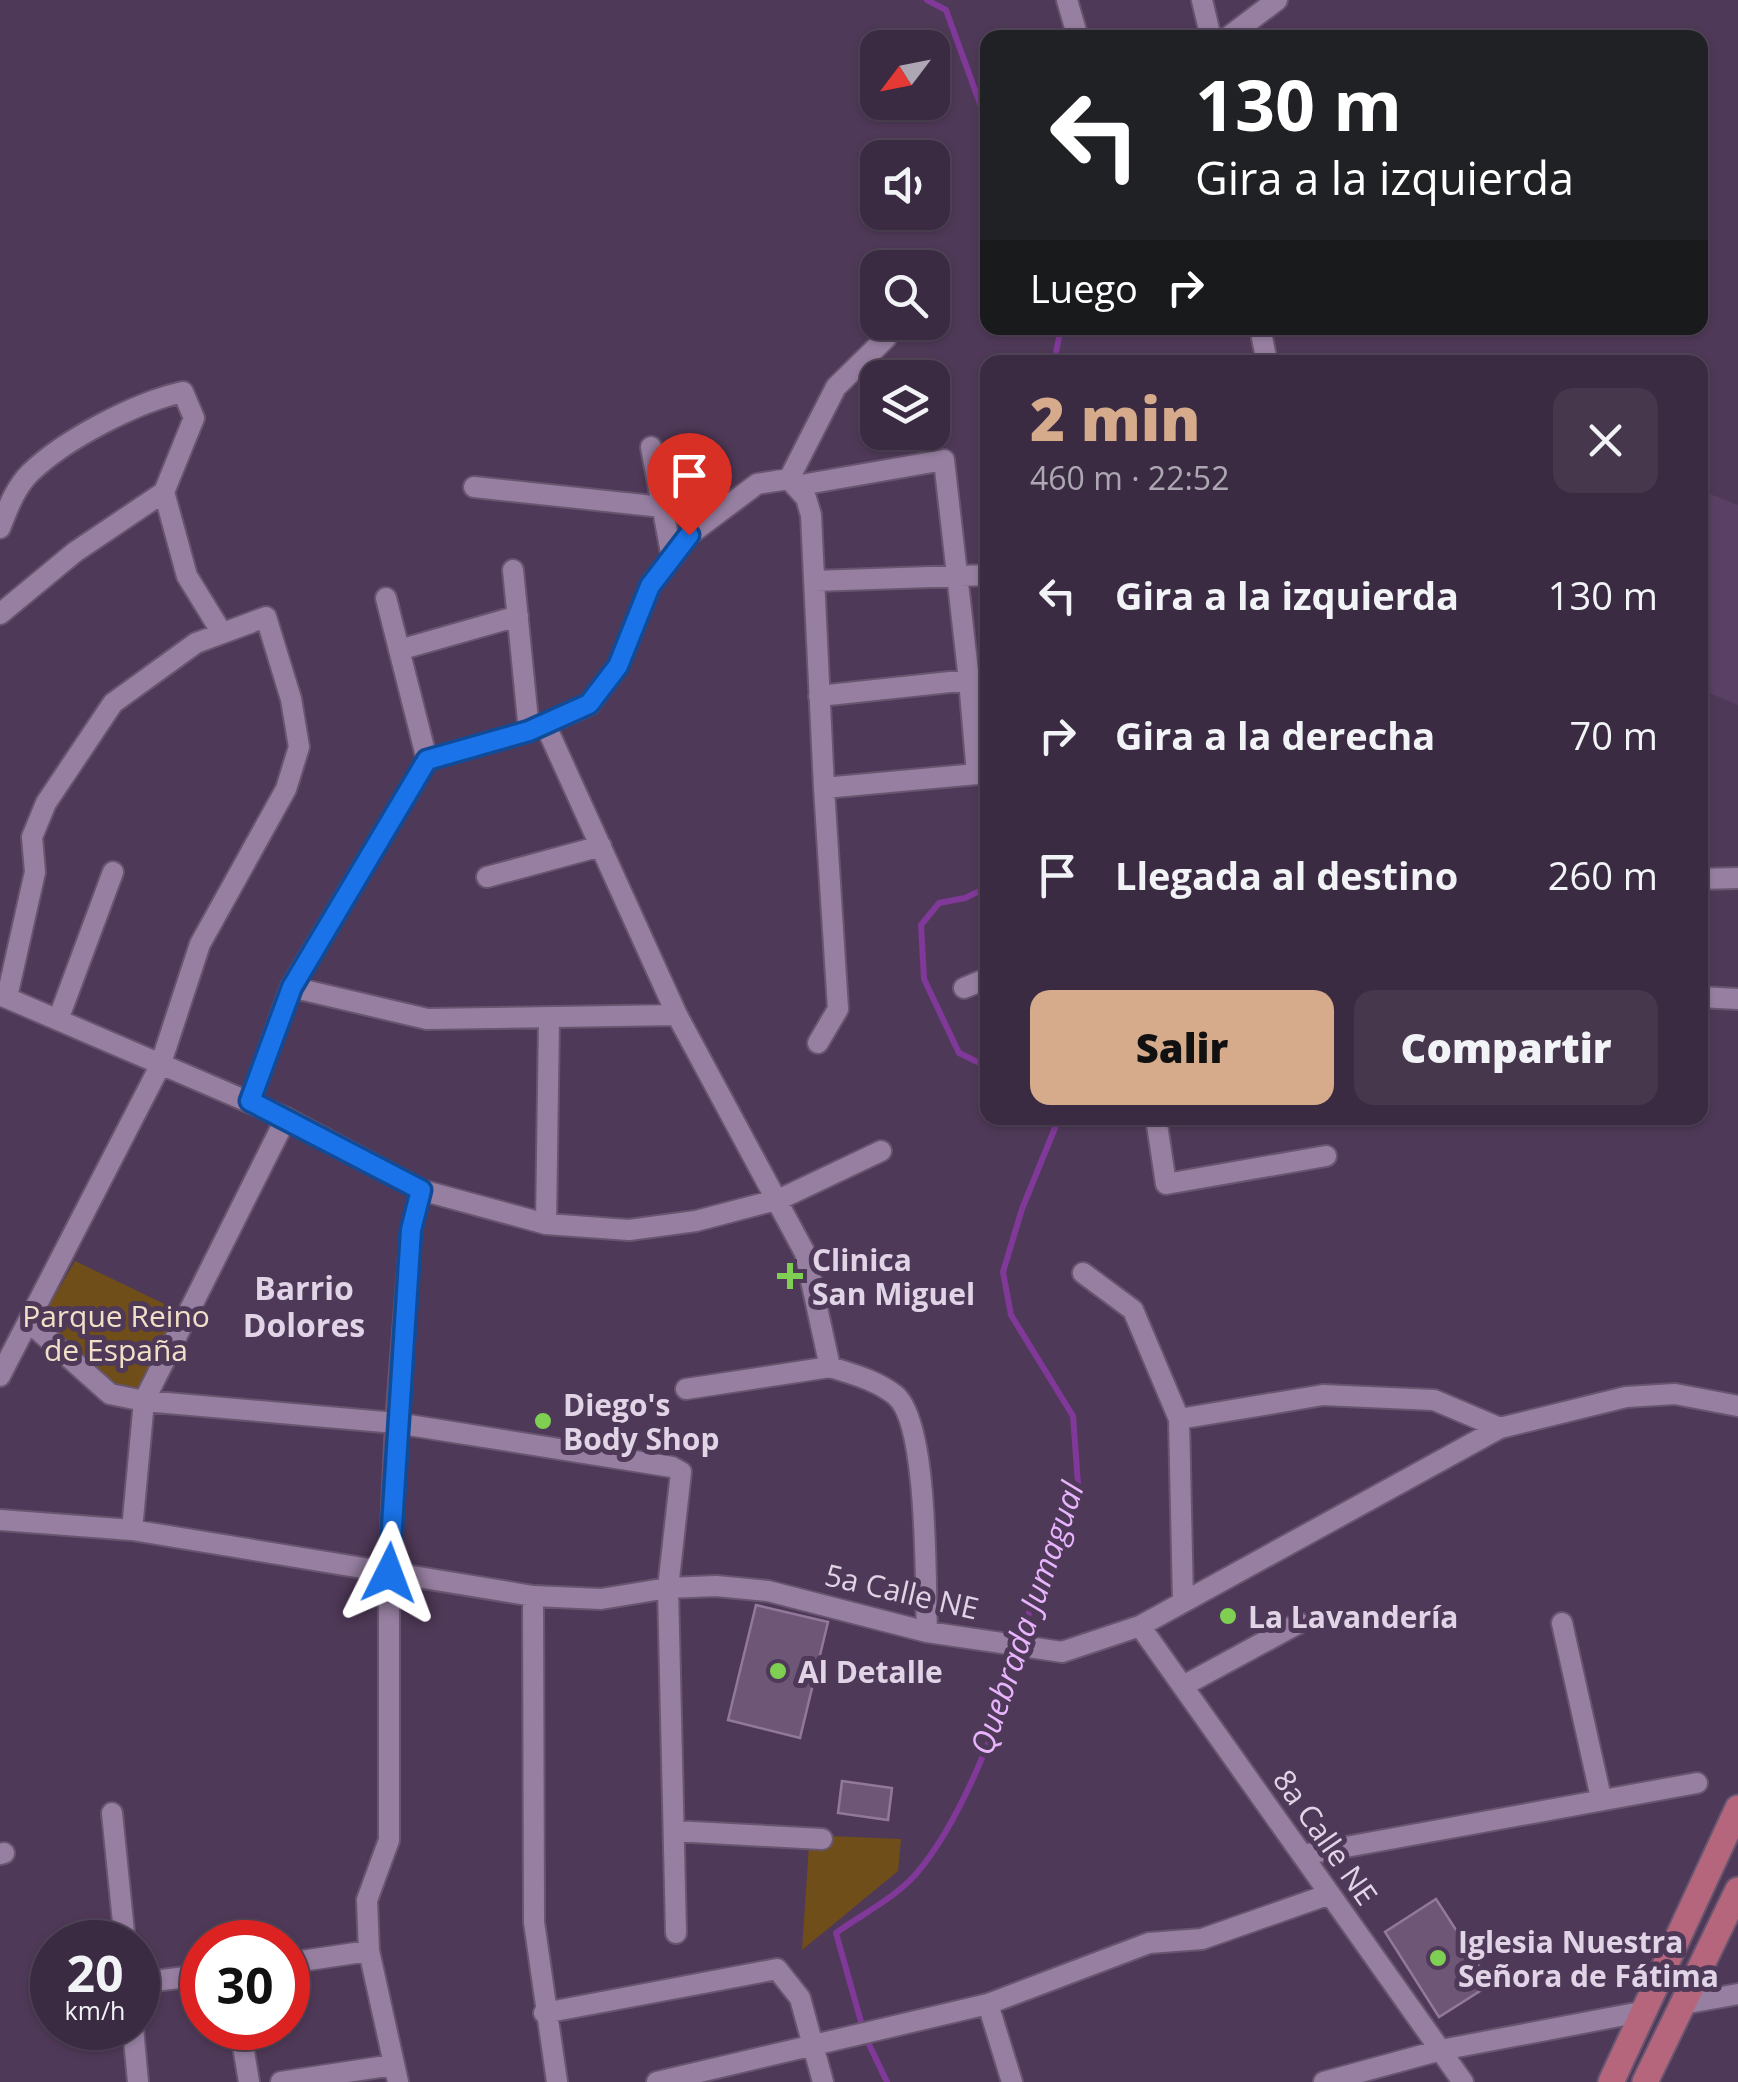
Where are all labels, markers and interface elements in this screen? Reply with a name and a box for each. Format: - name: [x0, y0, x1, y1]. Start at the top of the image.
- north arrow: [860, 30, 950, 120]
- map controls: [860, 30, 950, 450]
- text: 130 m: [1195, 56, 1402, 152]
- icon: left: [1030, 70, 1160, 200]
- button: sound: [860, 140, 950, 230]
- text: Gira a la izquierda: [1195, 147, 1574, 208]
- button: search: [860, 250, 950, 340]
- icon: right: [1158, 260, 1213, 315]
- text: Luego: [1030, 262, 1138, 314]
- button: layers: [860, 360, 950, 450]
- text: 2 min: [1030, 377, 1200, 459]
- button: close: [1553, 388, 1658, 493]
- pin: [647, 433, 732, 536]
- icon: arrive: [662, 448, 717, 503]
- text: 460 m · 22:52: [1030, 456, 1229, 499]
- icon: left: [1030, 568, 1085, 623]
- text: Gira a la izquierda: [1115, 569, 1459, 621]
- text: 130 m: [1548, 569, 1658, 621]
- icon: right: [1030, 708, 1085, 763]
- text: Gira a la derecha: [1115, 709, 1435, 761]
- text: 70 m: [1569, 709, 1658, 761]
- icon: arrive: [1030, 848, 1085, 903]
- text: Llegada al destino: [1115, 849, 1458, 901]
- text: 260 m: [1548, 849, 1658, 901]
- button: Salir: [1030, 990, 1334, 1105]
- button: Compartir: [1354, 990, 1658, 1105]
- place label: Clinica San Miguel: [812, 1239, 975, 1314]
- marker: Clinica San Miguel: [777, 1263, 803, 1289]
- district label: Barrio Dolores: [243, 1266, 365, 1346]
- park label: Parque Reino de España: [22, 1295, 210, 1370]
- place label: Diego's Body Shop: [563, 1384, 719, 1459]
- marker: Diego's Body Shop: [532, 1410, 554, 1432]
- water label: Quebrada Jumagual: [959, 1475, 1093, 1760]
- position arrow: [337, 1521, 441, 1625]
- street label: 5a Calle NE: [821, 1553, 983, 1629]
- place label: La Lavandería: [1248, 1596, 1458, 1637]
- marker: La Lavandería: [1217, 1605, 1239, 1627]
- place label: Al Detalle: [798, 1651, 943, 1692]
- marker: Al Detalle: [767, 1660, 789, 1682]
- street label: 8a Calle NE: [1264, 1761, 1388, 1913]
- speed limit sign: 30: [180, 1920, 310, 2050]
- place label: Iglesia Nuestra Señora de Fátima: [1458, 1921, 1719, 1996]
- text: 20: [66, 1939, 124, 2007]
- marker: Iglesia Nuestra Señora de Fátima: [1427, 1947, 1449, 1969]
- text: km/h: [65, 1993, 125, 2027]

